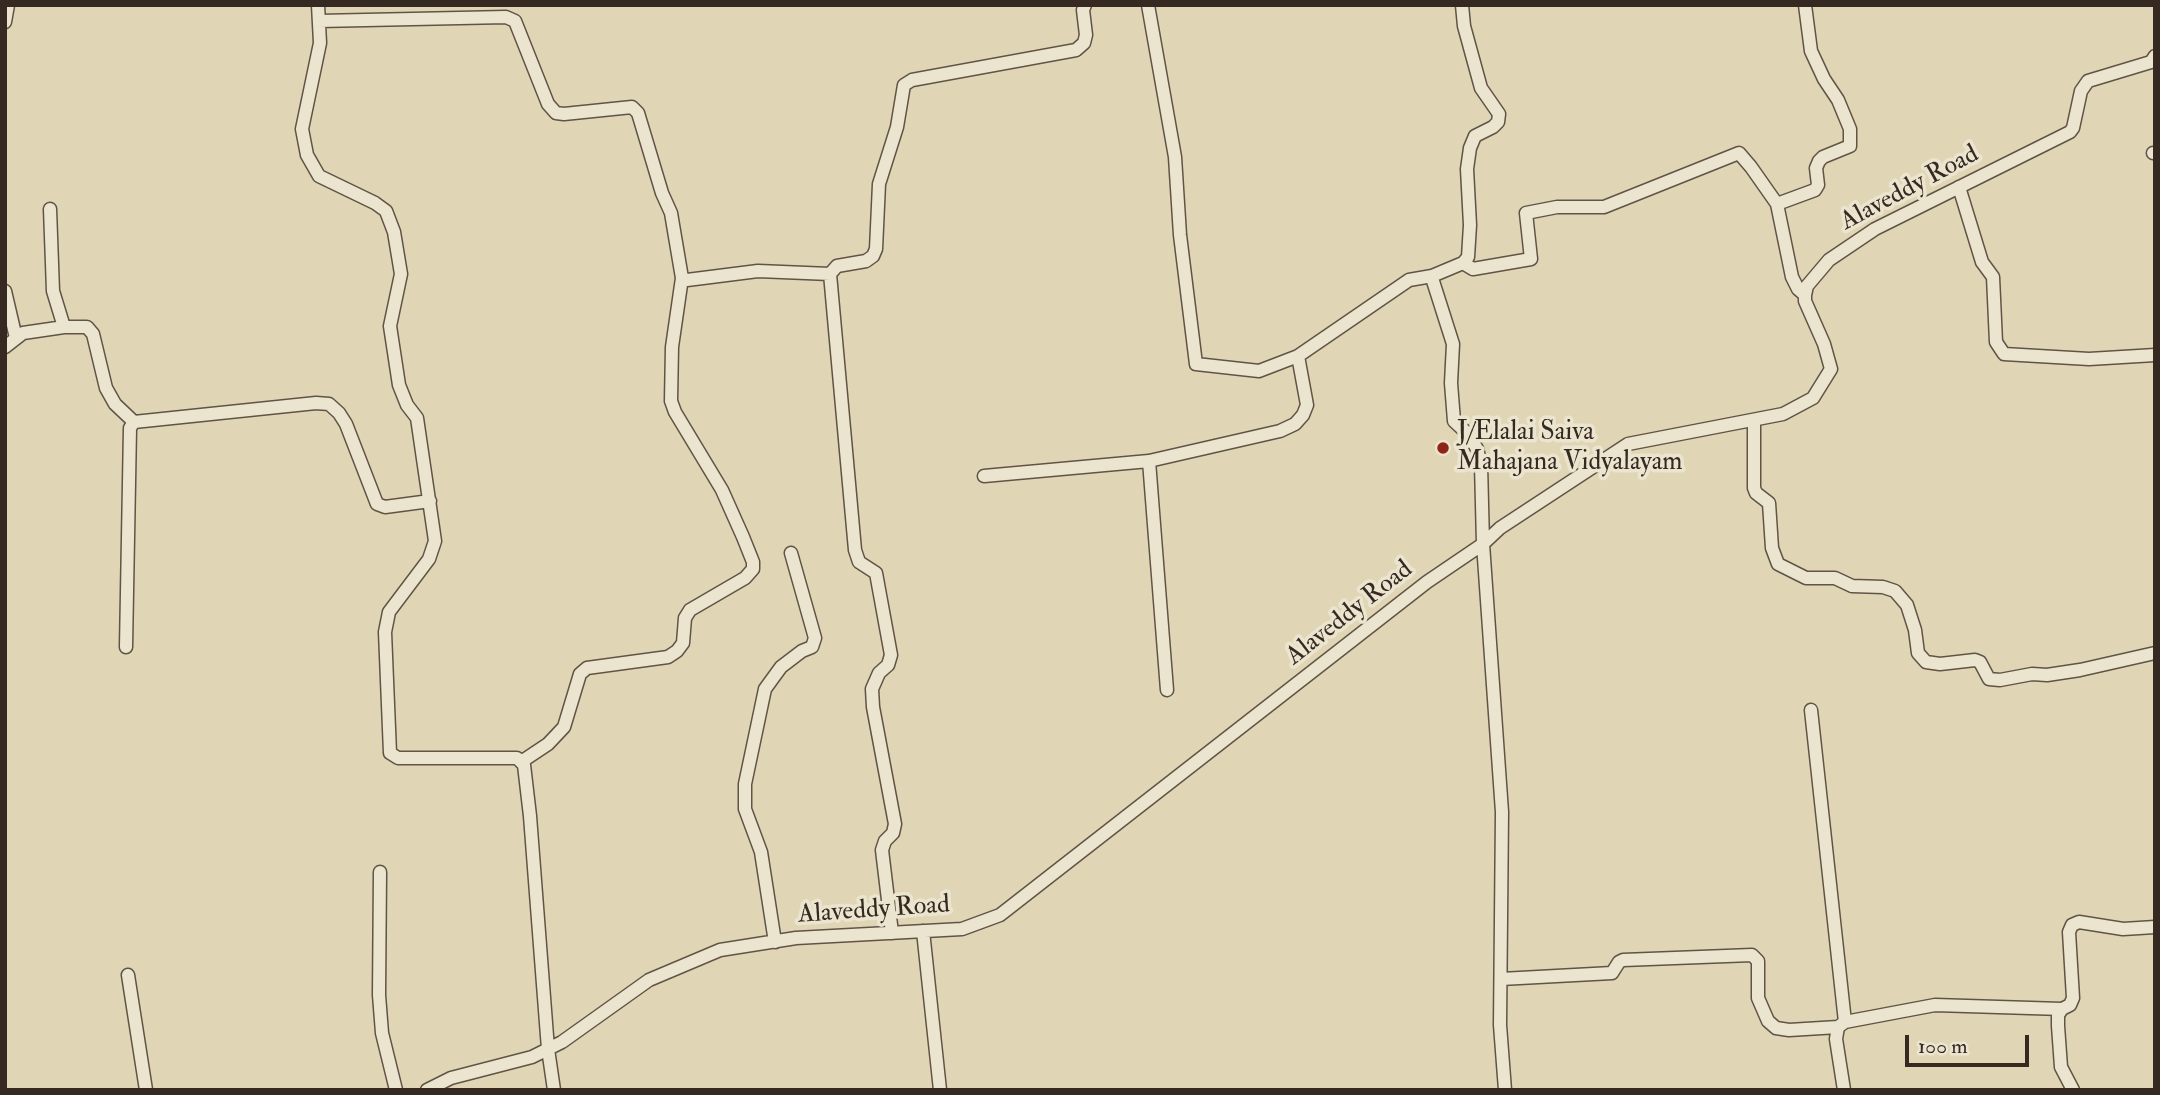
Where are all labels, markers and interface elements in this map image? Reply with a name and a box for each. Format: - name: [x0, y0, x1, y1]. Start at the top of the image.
- street label: Alaveddy Road: [1835, 140, 1985, 238]
- place label: J/Elalai Saiva Mahajana Vidyalayam: [1457, 417, 1683, 478]
- marker: J/Elalai Saiva Mahajana Vidyalayam: [1435, 440, 1451, 456]
- street label: Alaveddy Road: [1280, 555, 1420, 673]
- street label: Alaveddy Road: [797, 890, 951, 932]
- scale bar: [1908, 1021, 2032, 1066]
- text: 100 m: [1918, 1033, 1968, 1060]

